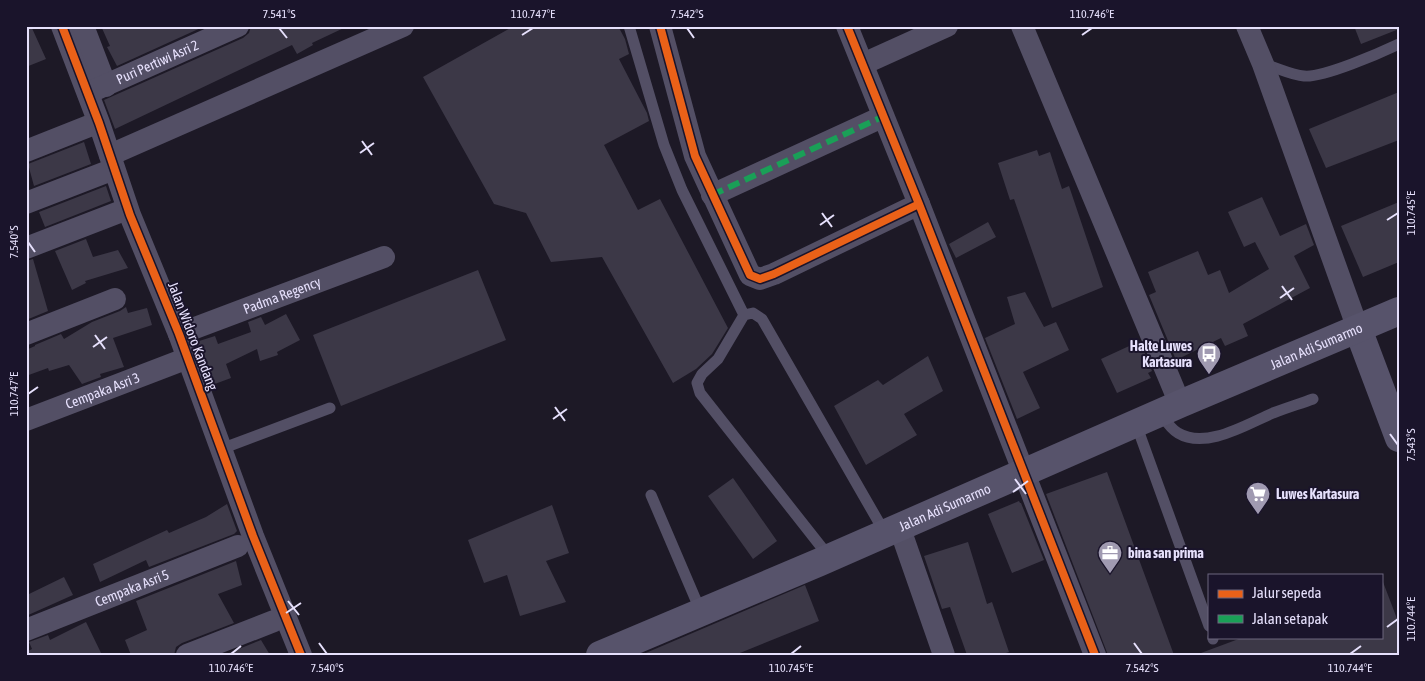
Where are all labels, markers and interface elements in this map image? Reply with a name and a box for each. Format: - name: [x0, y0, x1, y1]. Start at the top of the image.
- text: 7.541°S: [262, 7, 296, 21]
- text: 110.747°E: [511, 7, 555, 21]
- text: 7.542°S: [670, 7, 704, 21]
- text: 110.746°E: [1070, 7, 1114, 21]
- street label: Puri Pertiwi Asri 2: [114, 37, 201, 87]
- text: 110.745°E: [1404, 191, 1418, 235]
- text: 7.540°S: [7, 225, 21, 259]
- street label: Padma Regency: [241, 273, 323, 317]
- street label: Jalan Widoro Kandang: [165, 279, 221, 393]
- street label: Jalan Adi Sumarmo: [1268, 319, 1365, 373]
- place label: Halte Luwes Kartasura: [1130, 338, 1192, 370]
- bus stop icon: Halte Luwes Kartasura: [1196, 341, 1222, 375]
- street label: Cempaka Asri 3: [63, 369, 142, 412]
- text: 110.747°E: [7, 372, 21, 416]
- text: 7.543°S: [1404, 428, 1418, 462]
- street label: Jalan Adi Sumarmo: [896, 480, 993, 534]
- supermarket icon: Luwes Kartasura: [1245, 481, 1271, 515]
- place label: Luwes Kartasura: [1276, 486, 1360, 502]
- office icon: bina san prima: [1097, 540, 1123, 574]
- place label: bina san prima: [1128, 545, 1204, 561]
- street label: Cempaka Asri 5: [93, 566, 171, 610]
- legend: [1208, 574, 1382, 638]
- text: Jalur sepeda: [1252, 584, 1322, 601]
- text: 110.744°E: [1404, 597, 1418, 641]
- text: Jalan setapak: [1252, 610, 1329, 627]
- text: 110.746°E: [209, 661, 253, 675]
- text: 7.540°S: [310, 661, 344, 675]
- text: 110.745°E: [769, 661, 813, 675]
- text: 7.542°S: [1125, 661, 1159, 675]
- text: 110.744°E: [1328, 661, 1372, 675]

